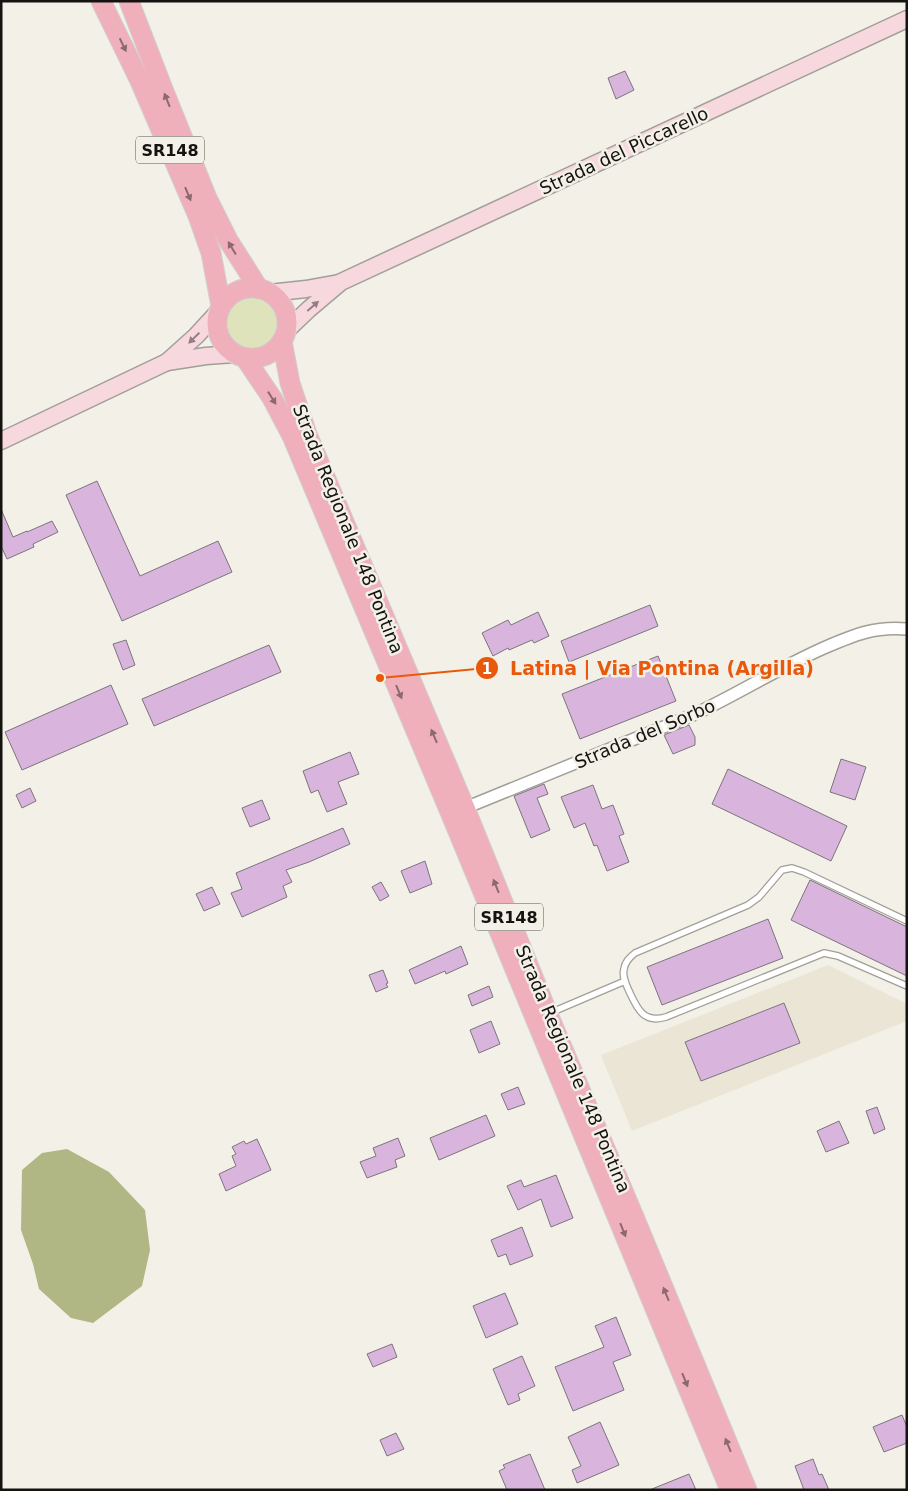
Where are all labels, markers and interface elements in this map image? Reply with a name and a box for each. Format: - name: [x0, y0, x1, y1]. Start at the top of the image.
- one-way arrow: [119, 38, 127, 52]
- one-way arrow: [163, 92, 171, 107]
- street label: Strada del Piccarello: [536, 102, 711, 199]
- road number: SR148: [136, 136, 204, 164]
- one-way arrow: [185, 186, 193, 201]
- one-way arrow: [228, 242, 237, 255]
- one-way arrow: [306, 300, 319, 311]
- one-way arrow: [188, 332, 200, 344]
- one-way arrow: [267, 392, 276, 405]
- street label: Strada Regionale 148 Pontina: [289, 401, 408, 656]
- callout: Latina | Via Pontina (Argilla): [475, 651, 824, 685]
- text: Latina | Via Pontina (Argilla): [510, 657, 814, 680]
- text: 1: [482, 660, 492, 678]
- one-way arrow: [396, 685, 404, 699]
- street label: Strada del Sorbo: [571, 694, 718, 773]
- one-way arrow: [429, 729, 437, 743]
- one-way arrow: [492, 879, 500, 893]
- road number: SR148: [475, 904, 543, 930]
- street label: Strada Regionale 148 Pontina: [512, 942, 635, 1196]
- one-way arrow: [619, 1222, 627, 1237]
- one-way arrow: [662, 1287, 670, 1301]
- one-way arrow: [681, 1373, 689, 1387]
- one-way arrow: [724, 1437, 732, 1452]

